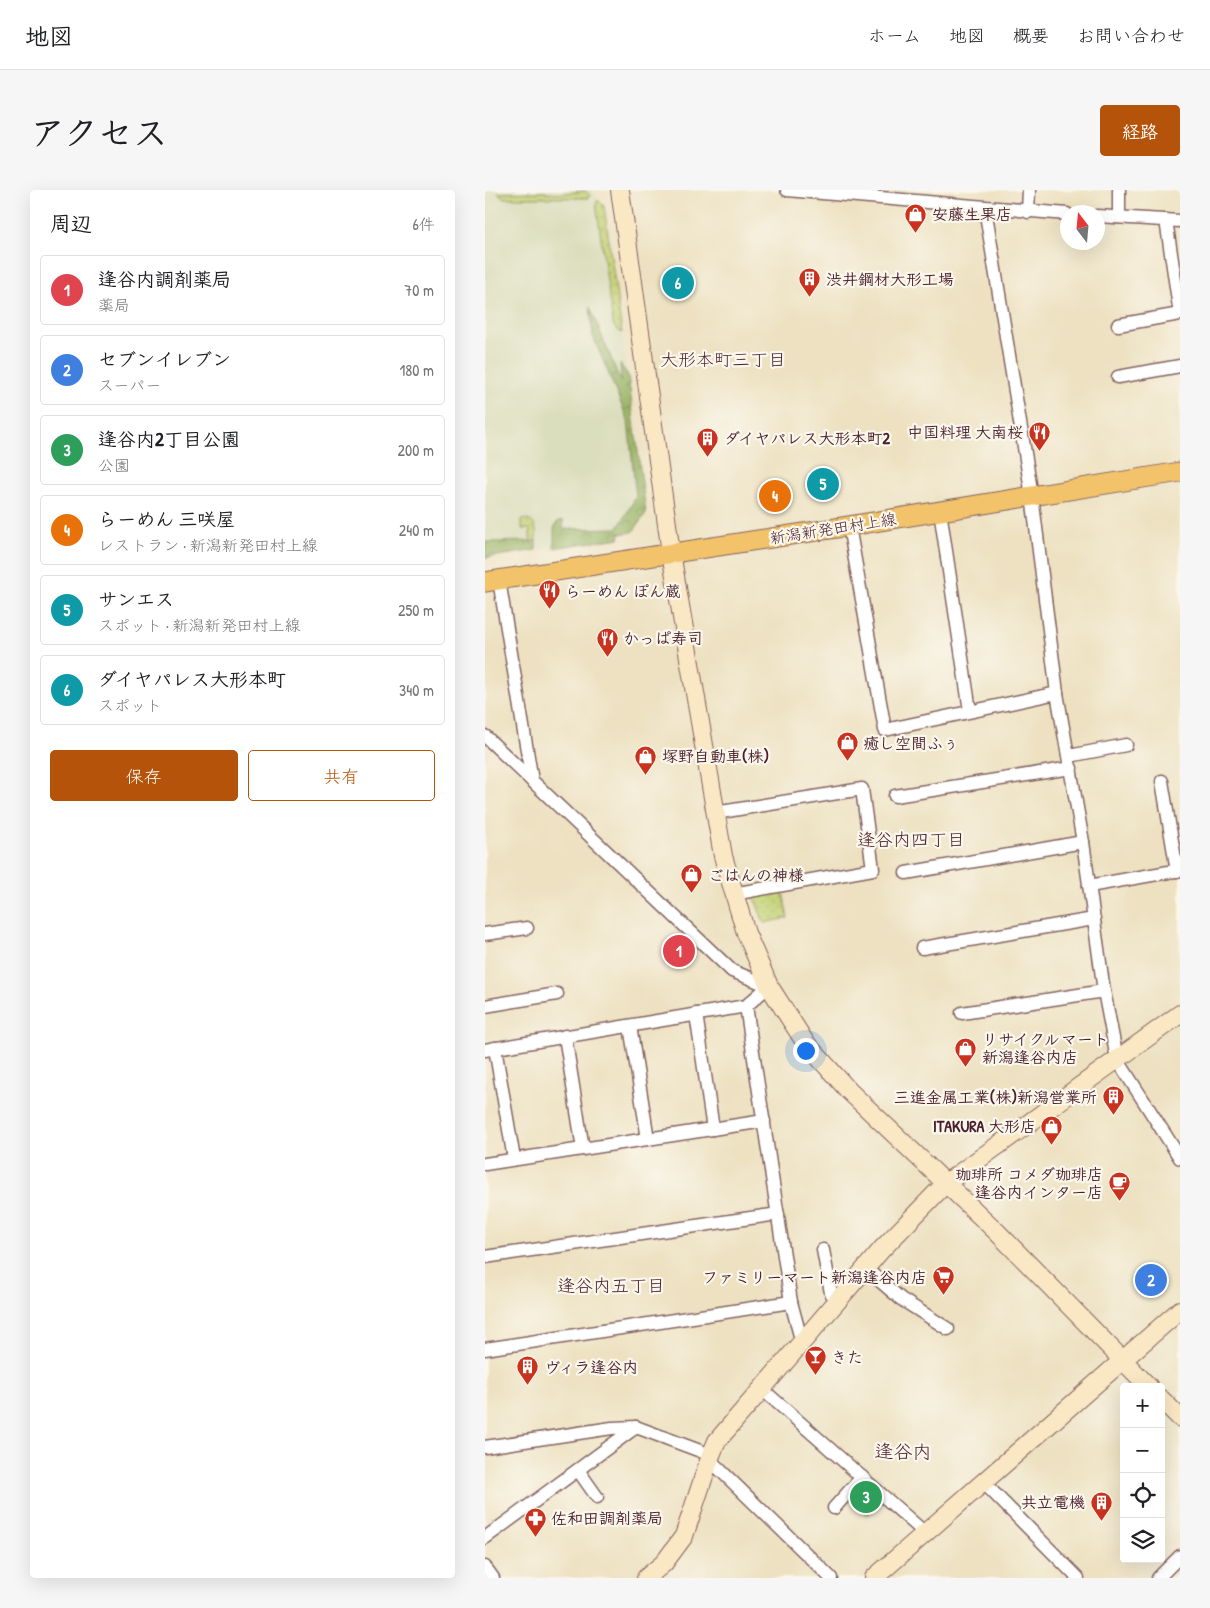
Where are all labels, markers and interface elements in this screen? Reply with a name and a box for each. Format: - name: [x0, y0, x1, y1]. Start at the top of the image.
- text: 地図: [25, 20, 73, 52]
- text: ホーム: [868, 23, 921, 48]
- text: 地図: [949, 23, 985, 48]
- text: 概要: [1013, 23, 1049, 48]
- text: お問い合わせ: [1077, 23, 1185, 48]
- button: 経路: [1100, 105, 1180, 156]
- text: アクセス: [30, 109, 168, 156]
- shop icon: 安藤生果店: [904, 202, 928, 233]
- place label: 安藤生果店: [932, 203, 1012, 225]
- north arrow: [1060, 205, 1105, 250]
- text: 周辺: [50, 209, 92, 238]
- text: 6件: [413, 213, 435, 235]
- pin: 6: [662, 264, 694, 302]
- text: 逢谷内調剤薬局: [98, 266, 231, 292]
- building icon: 渋井鋼材大形工場: [798, 267, 822, 298]
- place label: 渋井鋼材大形工場: [826, 268, 954, 290]
- text: 1: [64, 279, 70, 301]
- text: 70 m: [404, 279, 434, 301]
- text: 薬局: [98, 294, 130, 316]
- text: セブンイレブン: [98, 346, 231, 372]
- district label: 大形本町三丁目: [660, 347, 786, 372]
- text: 2: [63, 359, 71, 381]
- text: 180 m: [400, 359, 434, 381]
- text: スーパー: [98, 374, 161, 396]
- restaurant icon: 中国料理 大南桜: [1027, 420, 1051, 451]
- place label: 中国料理 大南桜: [907, 421, 1023, 443]
- text: 逢谷内2丁目公園: [98, 426, 240, 452]
- building icon: ダイヤパレス大形本町2: [696, 426, 720, 457]
- place label: ダイヤパレス大形本町2: [724, 427, 890, 449]
- text: 3: [63, 439, 71, 461]
- text: 200 m: [398, 439, 434, 461]
- text: 公園: [98, 454, 130, 476]
- pin: 5: [807, 465, 839, 503]
- pin: 4: [759, 477, 791, 515]
- text: らーめん 三咲屋: [98, 506, 235, 532]
- street label: 新潟新発田村上線: [768, 507, 898, 549]
- text: 4: [64, 519, 70, 541]
- text: 240 m: [399, 519, 434, 541]
- text: レストラン · 新潟新発田村上線: [98, 534, 318, 556]
- restaurant icon: らーめん ぽん蔵: [537, 579, 561, 610]
- place label: らーめん ぽん蔵: [565, 580, 681, 602]
- text: サンエス: [98, 586, 174, 612]
- text: 5: [64, 599, 70, 621]
- text: 250 m: [398, 599, 434, 621]
- text: スポット · 新潟新発田村上線: [98, 614, 301, 636]
- restaurant icon: かっぱ寿司: [595, 626, 619, 657]
- place label: かっぱ寿司: [623, 627, 703, 649]
- text: ダイヤパレス大形本町: [98, 666, 286, 692]
- text: 6: [64, 679, 70, 701]
- text: 340 m: [399, 679, 434, 701]
- text: スポット: [98, 694, 162, 716]
- shop icon: 癒し空間ふぅ: [835, 731, 859, 762]
- place label: 癒し空間ふぅ: [863, 732, 959, 754]
- shop icon: 塚野自動車(株): [634, 744, 658, 775]
- place label: 塚野自動車(株): [662, 745, 769, 767]
- button: 保存: [50, 750, 238, 801]
- button: 共有: [248, 750, 435, 801]
- district label: 逢谷内四丁目: [857, 827, 965, 852]
- shop icon: ごはんの神様: [680, 863, 704, 894]
- place label: ごはんの神様: [708, 864, 804, 886]
- pin: 1: [663, 932, 695, 970]
- place label: リサイクルマート 新潟逢谷内店: [982, 1028, 1109, 1068]
- shop icon: リサイクルマート 新潟逢谷内店: [954, 1036, 978, 1067]
- your location: [793, 1038, 819, 1064]
- building icon: 三進金属工業(株)新潟営業所: [1101, 1085, 1125, 1116]
- place label: 三進金属工業(株)新潟営業所: [894, 1086, 1097, 1108]
- shop icon: ITAKURA 大形店: [1040, 1114, 1064, 1145]
- place label: ITAKURA 大形店: [933, 1115, 1036, 1137]
- place label: 珈琲所 コメダ珈琲店 逢谷内インター店: [955, 1163, 1103, 1203]
- cafe icon: 珈琲所 コメダ珈琲店 逢谷内インター店: [1107, 1171, 1131, 1202]
- pin: 2: [1135, 1261, 1167, 1299]
- supermarket icon: ファミリーマート新潟逢谷内店: [931, 1265, 955, 1296]
- place label: ファミリーマート新潟逢谷内店: [702, 1266, 927, 1288]
- district label: 逢谷内五丁目: [557, 1273, 665, 1298]
- bar icon: きた: [803, 1345, 827, 1376]
- place label: きた: [831, 1346, 863, 1368]
- building icon: ヴィラ逢谷内: [516, 1355, 540, 1386]
- place label: ヴィラ逢谷内: [544, 1356, 639, 1378]
- map controls: [1120, 1383, 1165, 1563]
- button: +: [1120, 1383, 1165, 1428]
- button: −: [1120, 1428, 1165, 1473]
- district label: 逢谷内: [874, 1438, 932, 1464]
- button: locate: [1120, 1473, 1165, 1518]
- pin: 3: [850, 1478, 882, 1516]
- building icon: 共立電機: [1089, 1490, 1113, 1521]
- place label: 共立電機: [1021, 1491, 1085, 1513]
- pharmacy icon: 佐和田調剤薬局: [523, 1506, 547, 1537]
- place label: 佐和田調剤薬局: [551, 1507, 663, 1529]
- button: layers: [1120, 1518, 1165, 1563]

